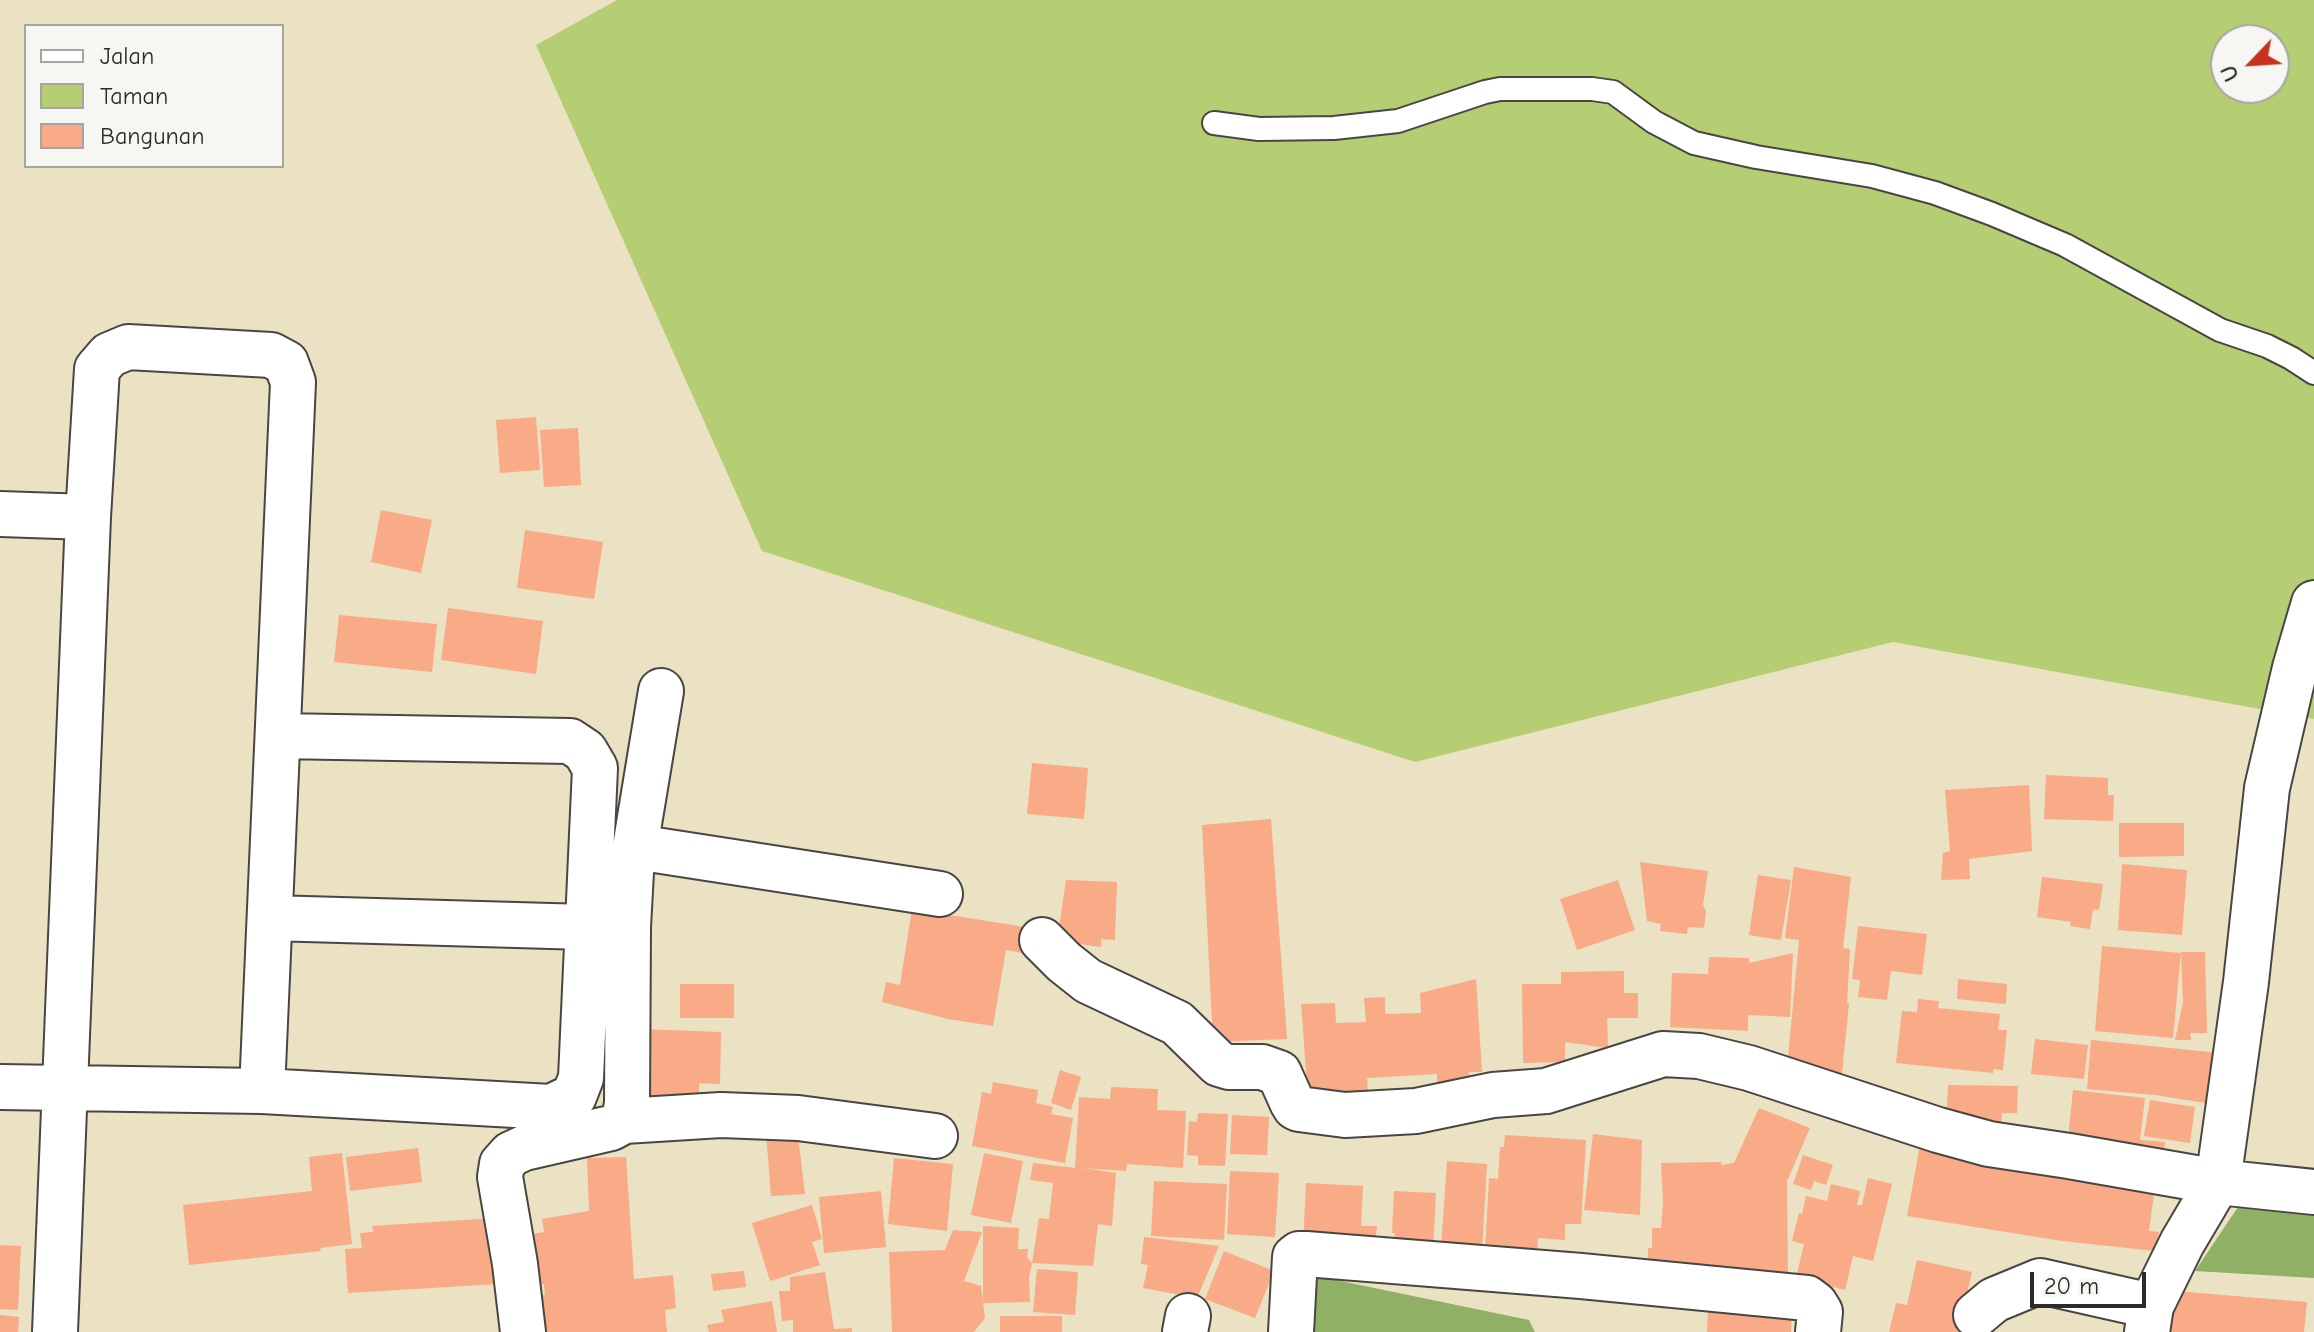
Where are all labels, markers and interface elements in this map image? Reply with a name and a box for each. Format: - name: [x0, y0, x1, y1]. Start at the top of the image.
- legend: [24, 24, 284, 168]
- north arrow: [2210, 24, 2290, 104]
- text: Jalan: [100, 42, 154, 70]
- text: U: [2215, 61, 2245, 85]
- text: Taman: [100, 82, 168, 110]
- text: Bangunan: [100, 122, 204, 150]
- scale bar: [2034, 1256, 2150, 1306]
- text: 20 m: [2044, 1272, 2099, 1300]

